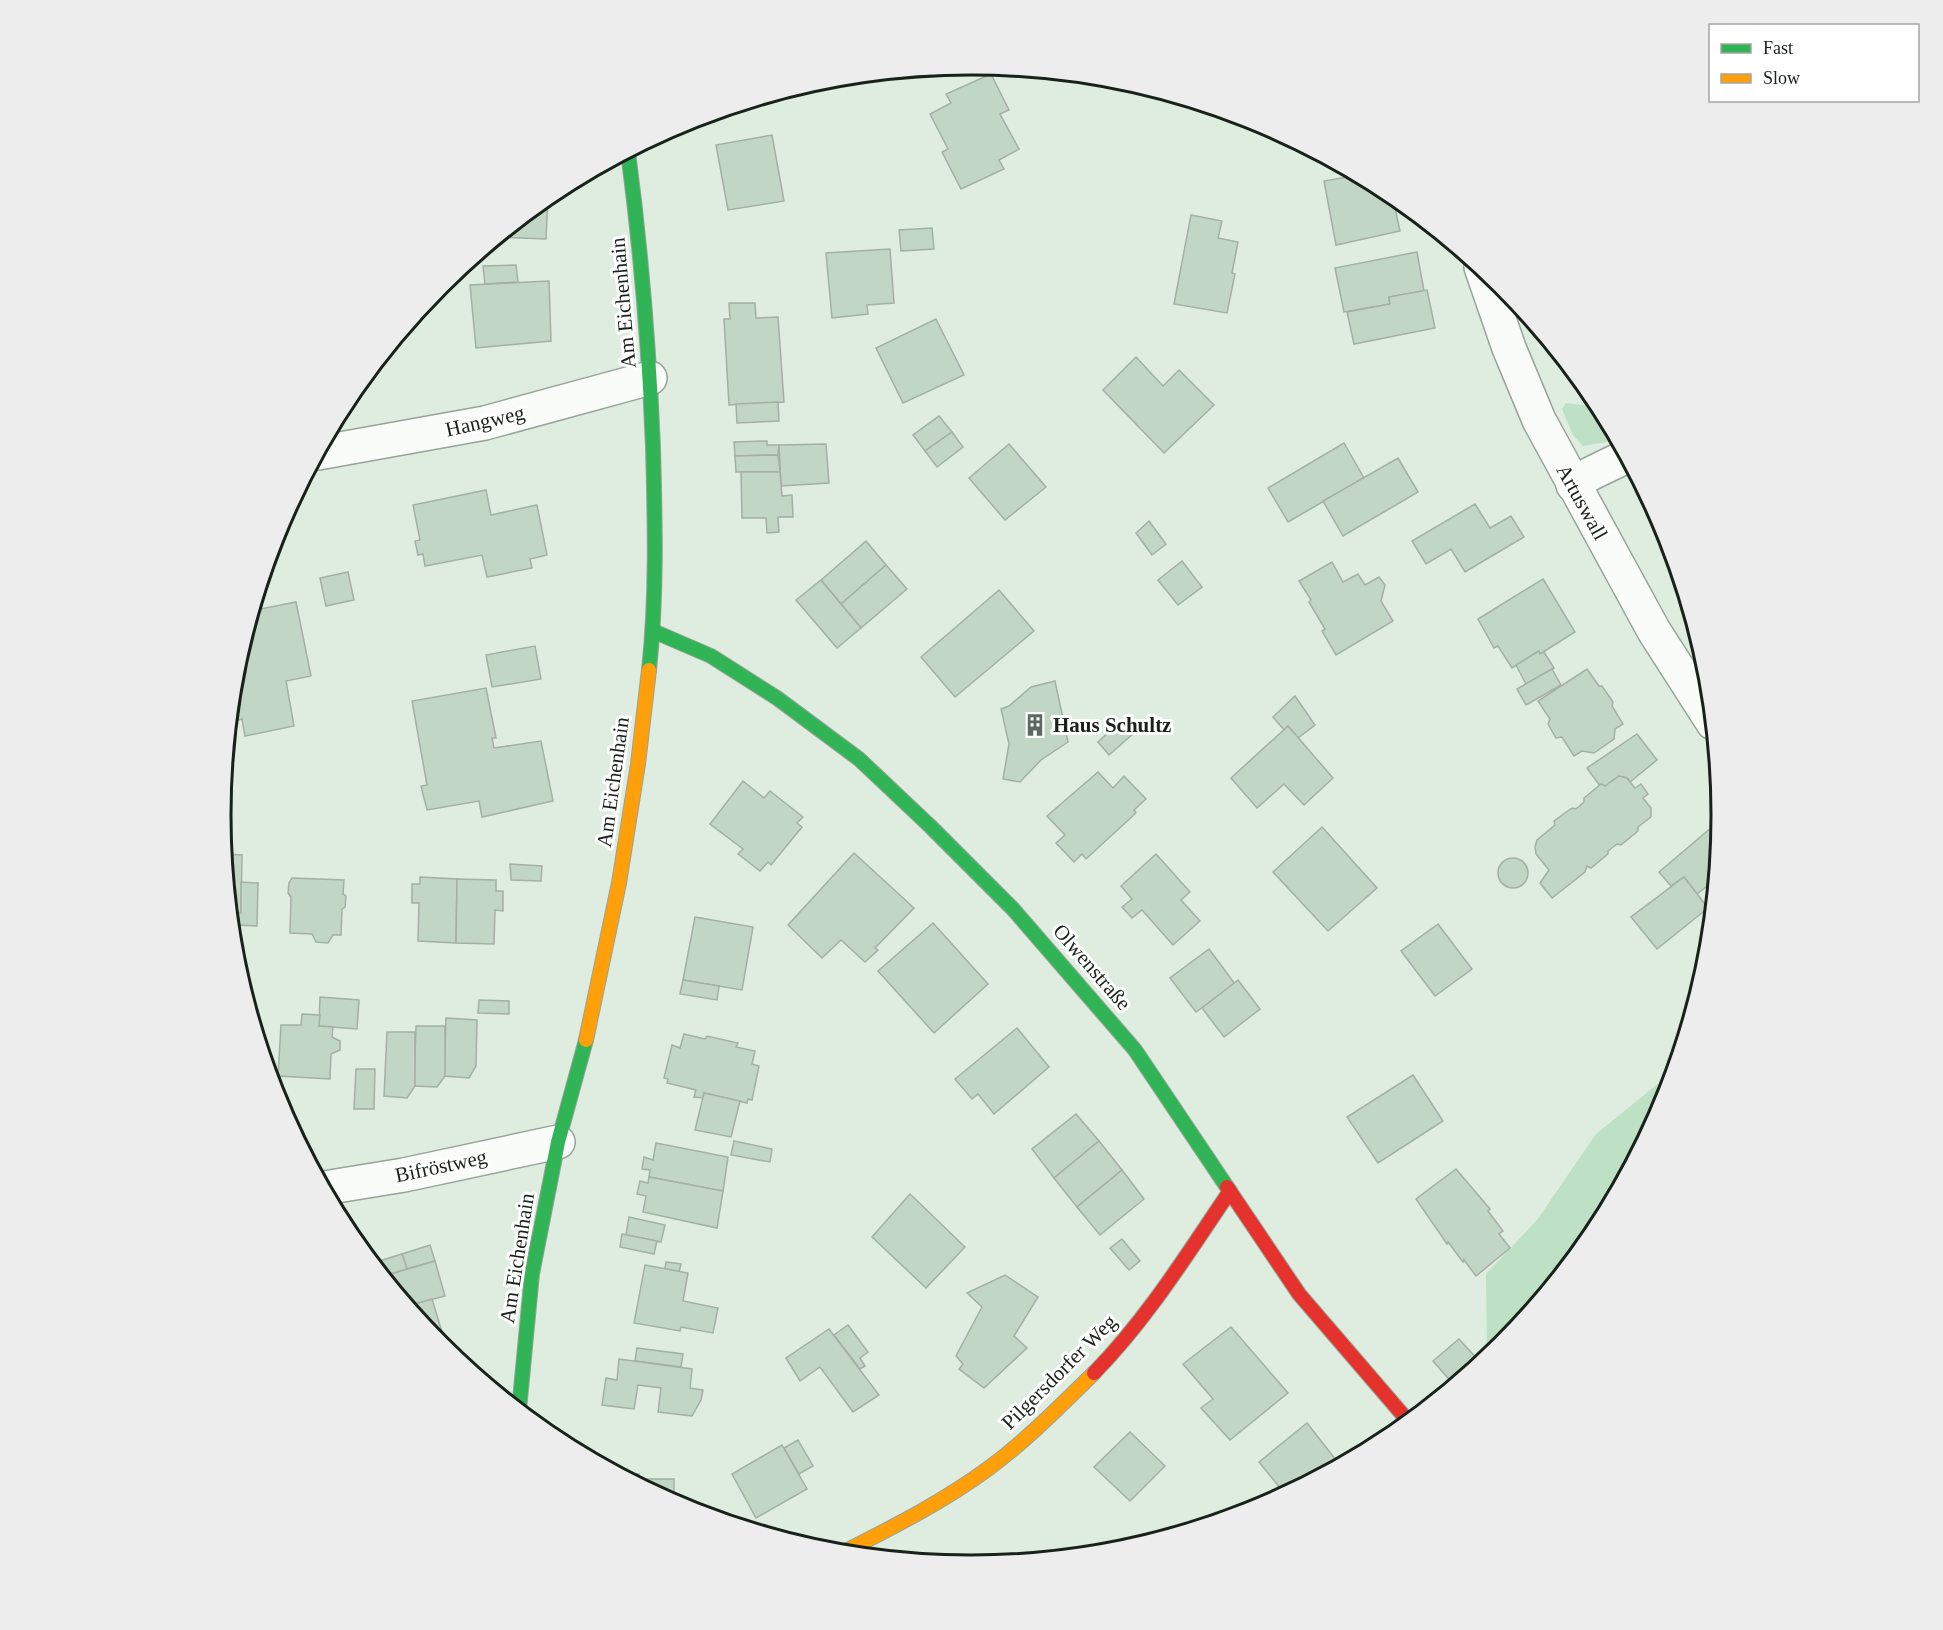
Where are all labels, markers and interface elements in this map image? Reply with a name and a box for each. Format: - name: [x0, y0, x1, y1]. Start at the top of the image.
- legend: [1709, 24, 1919, 102]
- text: Fast: [1763, 38, 1793, 58]
- text: Slow: [1763, 68, 1800, 88]
- street label: Am Eichenhain: [605, 236, 641, 369]
- street label: Hangweg: [443, 400, 527, 442]
- street label: Artuswall: [1551, 460, 1613, 544]
- building icon: Haus Schultz: [1022, 712, 1048, 738]
- place label: Haus Schultz: [1053, 713, 1171, 737]
- street label: Am Eichenhain: [592, 715, 634, 849]
- street label: Olwenstraße: [1048, 919, 1136, 1015]
- street label: Bifröstweg: [393, 1144, 490, 1187]
- street label: Am Eichenhain: [495, 1191, 539, 1325]
- street label: Pilgersdorfer Weg: [997, 1309, 1122, 1434]

